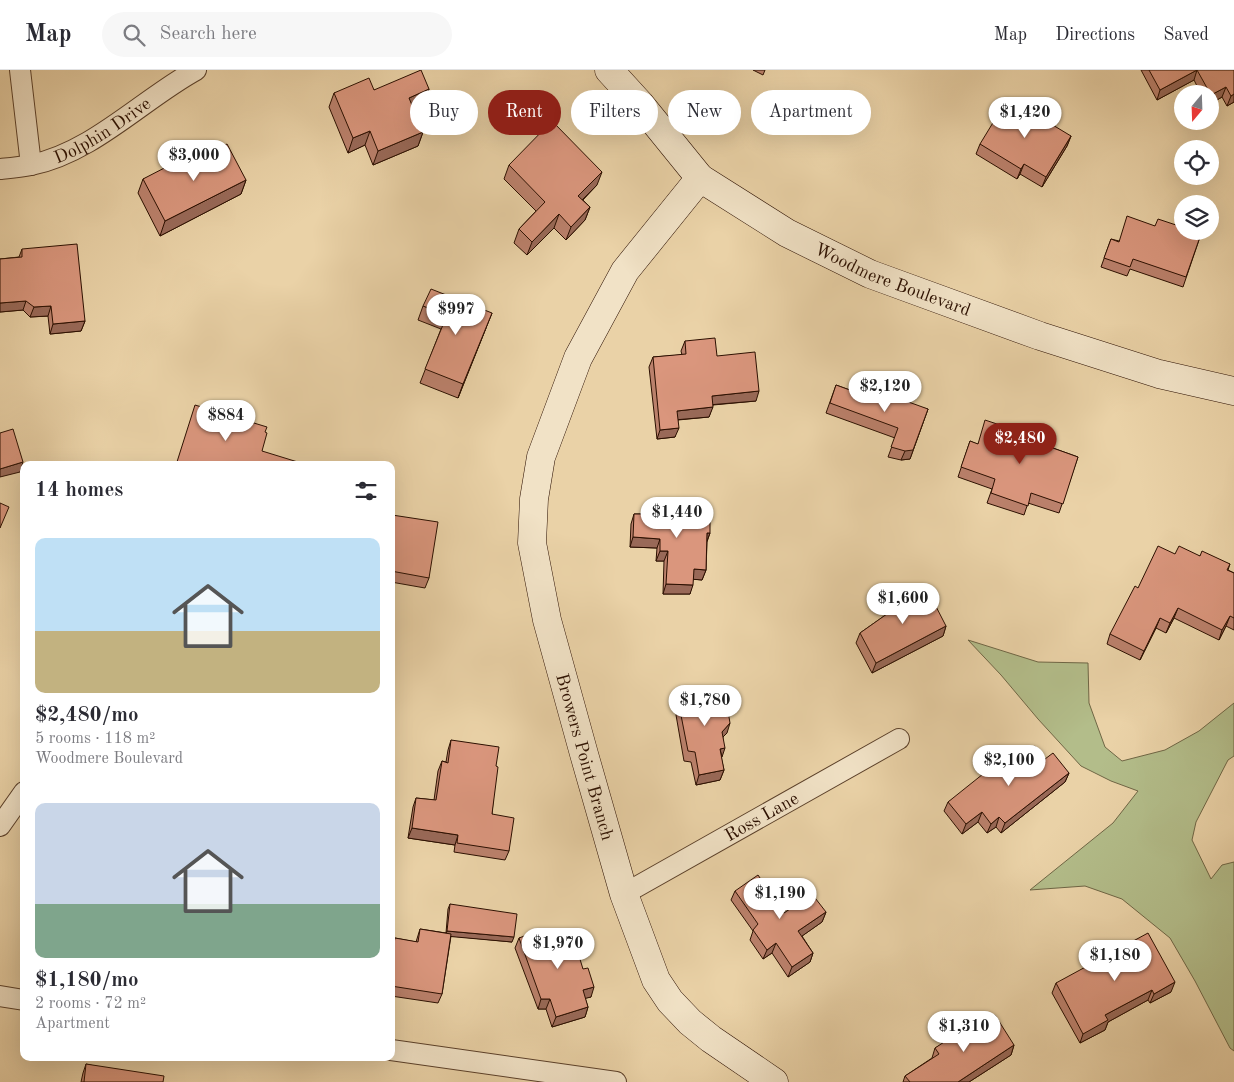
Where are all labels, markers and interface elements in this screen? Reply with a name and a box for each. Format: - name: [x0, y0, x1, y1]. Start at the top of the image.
- search box: [102, 12, 452, 57]
- icon: search: [120, 21, 148, 49]
- text: Map: [25, 23, 72, 47]
- text: Search here: [160, 25, 257, 44]
- text: Map: [994, 26, 1027, 44]
- text: Directions: [1055, 26, 1135, 44]
- text: Saved: [1163, 26, 1209, 44]
- north arrow: [1174, 85, 1219, 130]
- map controls: [1174, 85, 1219, 240]
- chip: Buy: [410, 90, 478, 135]
- chip: Rent: [488, 90, 561, 135]
- chip: Filters: [571, 90, 658, 135]
- chip: New: [668, 90, 741, 135]
- chip: Apartment: [751, 90, 871, 135]
- street label: Dolphin Drive: [52, 95, 154, 168]
- pin: $1,420: [984, 97, 1066, 139]
- text: $1,420: [1000, 105, 1050, 121]
- pin: $3,000: [153, 140, 235, 182]
- button: locate: [1174, 140, 1219, 185]
- text: $3,000: [169, 148, 219, 164]
- button: layers: [1174, 195, 1219, 240]
- street label: Woodmere Boulevard: [812, 240, 973, 320]
- pin: $997: [426, 294, 486, 336]
- text: $997: [437, 302, 475, 318]
- pin: $2,120: [844, 370, 926, 413]
- text: $2,120: [860, 379, 910, 395]
- pin: $884: [196, 400, 256, 442]
- text: $884: [207, 408, 245, 424]
- pin: $2,480: [979, 422, 1061, 465]
- text: $2,480: [995, 431, 1045, 447]
- icon: filters: [352, 477, 380, 505]
- text: 14 homes: [35, 480, 123, 501]
- pin: $1,440: [636, 496, 718, 539]
- text: $1,440: [652, 505, 702, 521]
- icon: home: [163, 571, 253, 661]
- pin: $1,600: [862, 582, 944, 625]
- text: $1,600: [878, 591, 928, 607]
- street label: Browers Point Branch: [552, 672, 616, 843]
- pin: $1,780: [664, 684, 746, 727]
- text: $1,780: [680, 693, 730, 709]
- text: $2,480/mo: [35, 705, 139, 726]
- text: 5 rooms · 118 m²: [35, 731, 155, 747]
- pin: $2,100: [968, 744, 1050, 787]
- text: Woodmere Boulevard: [35, 751, 183, 767]
- text: $2,100: [984, 753, 1034, 769]
- street label: Ross Lane: [722, 789, 802, 845]
- icon: home: [163, 836, 253, 926]
- pin: $1,190: [739, 878, 821, 920]
- text: $1,190: [755, 886, 805, 902]
- pin: $1,970: [517, 928, 599, 970]
- text: $1,970: [533, 936, 583, 952]
- pin: $1,180: [1074, 940, 1156, 982]
- text: $1,180: [1090, 948, 1140, 964]
- text: $1,180/mo: [35, 970, 139, 991]
- text: 2 rooms · 72 m²: [35, 996, 146, 1012]
- pin: $1,310: [923, 1010, 1005, 1053]
- text: Apartment: [35, 1016, 110, 1032]
- text: $1,310: [939, 1019, 989, 1035]

